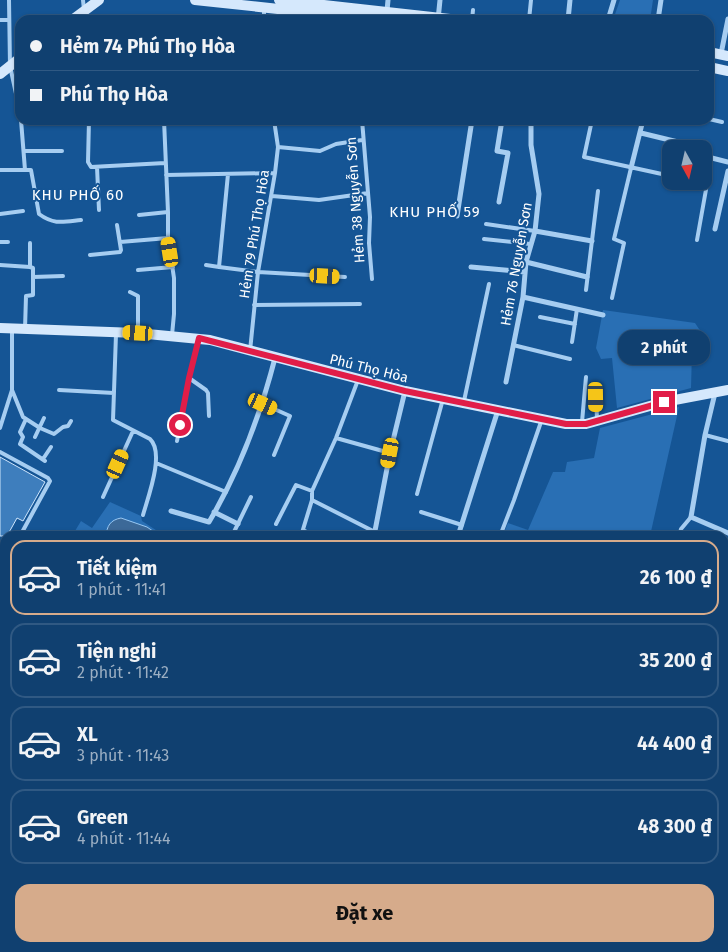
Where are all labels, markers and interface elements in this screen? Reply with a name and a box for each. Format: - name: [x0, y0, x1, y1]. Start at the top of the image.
- text: Hẻm 74 Phú Thọ Hòa: [60, 35, 235, 58]
- text: Phú Thọ Hòa: [60, 83, 168, 106]
- street label: Hẻm 38 Nguyễn Sơn: [343, 136, 368, 264]
- north arrow: [662, 140, 712, 190]
- map controls: [662, 140, 712, 190]
- street label: Hẻm 79 Phú Thọ Hòa: [236, 168, 273, 300]
- district label: KHU PHỐ 60: [32, 184, 124, 204]
- district label: KHU PHỐ 59: [389, 201, 481, 221]
- street label: Hẻm 76 Nguyễn Sơn: [497, 201, 536, 327]
- car: [160, 236, 179, 268]
- car: [309, 268, 340, 284]
- car: [122, 325, 153, 341]
- callout: 2 phút: [618, 330, 710, 364]
- text: 2 phút: [641, 338, 687, 357]
- street label: Phú Thọ Hòa: [328, 351, 410, 386]
- car: [588, 382, 603, 412]
- car: [246, 391, 279, 417]
- route end: [653, 391, 675, 413]
- route start: [169, 414, 191, 436]
- car: [379, 437, 400, 469]
- car: [105, 447, 130, 481]
- icon: car: [17, 555, 62, 600]
- text: Tiết kiệm: [77, 557, 157, 580]
- text: 26 100 ₫: [640, 566, 712, 589]
- text: 1 phút · 11:41: [77, 580, 166, 599]
- icon: car: [17, 638, 62, 683]
- text: Tiện nghi: [77, 640, 156, 663]
- text: 35 200 ₫: [639, 649, 712, 672]
- text: 2 phút · 11:42: [77, 663, 169, 682]
- icon: car: [17, 721, 62, 766]
- text: XL: [77, 723, 98, 746]
- text: 44 400 ₫: [637, 732, 712, 755]
- text: 3 phút · 11:43: [77, 746, 169, 765]
- icon: car: [17, 804, 62, 849]
- text: Green: [77, 806, 128, 829]
- text: 48 300 ₫: [638, 815, 712, 838]
- text: 4 phút · 11:44: [77, 829, 170, 848]
- button: Đặt xe: [15, 884, 714, 942]

